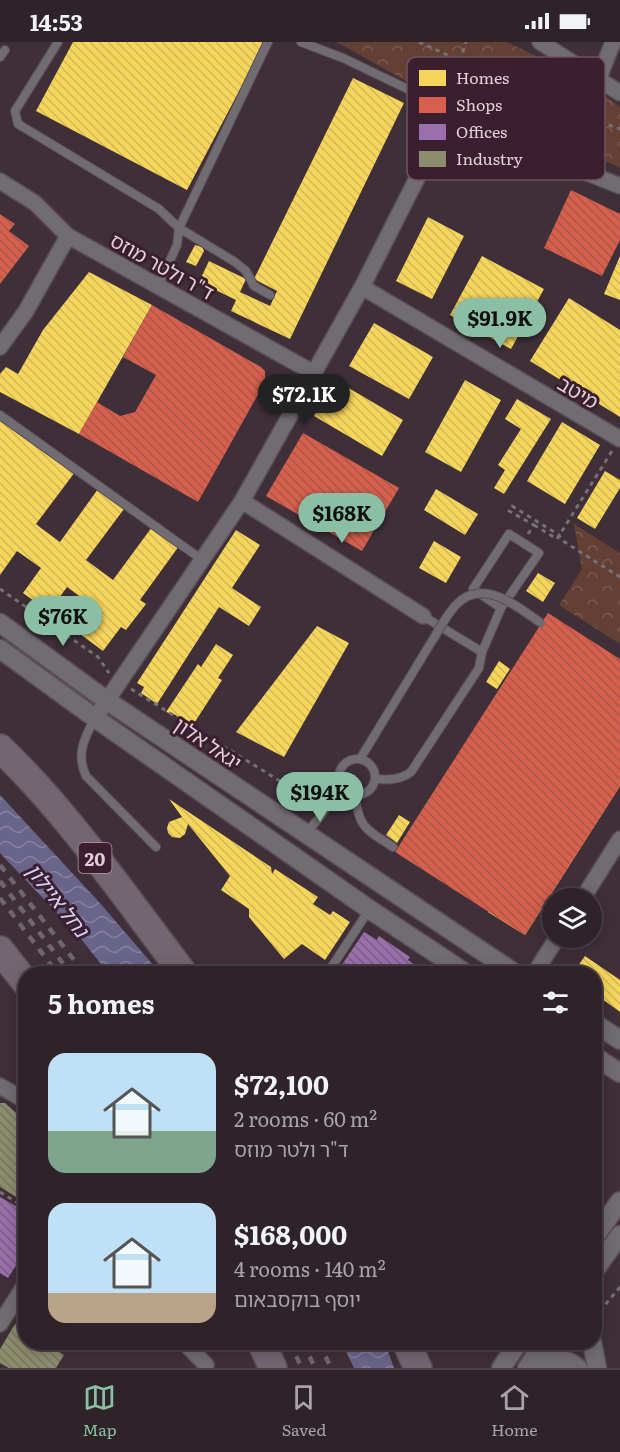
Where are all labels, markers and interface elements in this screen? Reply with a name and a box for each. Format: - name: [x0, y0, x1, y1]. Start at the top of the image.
- text: 14:53: [30, 5, 83, 38]
- legend: [407, 57, 605, 180]
- text: Homes: [456, 65, 509, 89]
- text: Shops: [456, 92, 502, 116]
- text: Offices: [456, 119, 507, 143]
- text: Industry: [456, 146, 524, 170]
- street label: ד"ר ולטר מוזס: [106, 224, 221, 306]
- pin: $91.9K: [451, 298, 549, 349]
- text: $91.9K: [467, 302, 533, 332]
- street label: מיטב: [553, 367, 605, 415]
- pin: $72.1K: [255, 374, 353, 425]
- text: $72.1K: [272, 378, 336, 408]
- pin: $168K: [300, 493, 384, 544]
- text: $168K: [312, 497, 372, 527]
- pin: $76K: [27, 596, 99, 647]
- text: $76K: [38, 600, 88, 630]
- street label: יגאל אלון: [169, 708, 249, 776]
- pin: $194K: [278, 772, 362, 823]
- text: $194K: [290, 776, 350, 806]
- road number: 20: [78, 843, 112, 873]
- water label: נחל איילון: [20, 855, 99, 944]
- map controls: [542, 888, 602, 948]
- button: layers: [542, 888, 602, 948]
- text: 5 homes: [48, 983, 154, 1022]
- icon: filters: [539, 986, 572, 1019]
- text: $72,100: [234, 1064, 329, 1103]
- icon: home: [96, 1077, 168, 1149]
- text: 2 rooms · 60 m²: [234, 1103, 377, 1133]
- text: ד"ר ולטר מוזס: [234, 1133, 349, 1163]
- text: $168,000: [234, 1214, 347, 1253]
- icon: home: [96, 1227, 168, 1299]
- text: 4 rooms · 140 m²: [234, 1253, 386, 1283]
- text: יוסף בוקסבאום: [234, 1283, 361, 1313]
- tab: Map: [83, 1381, 117, 1441]
- tab: Saved: [282, 1381, 326, 1441]
- tab: Home: [491, 1381, 537, 1441]

